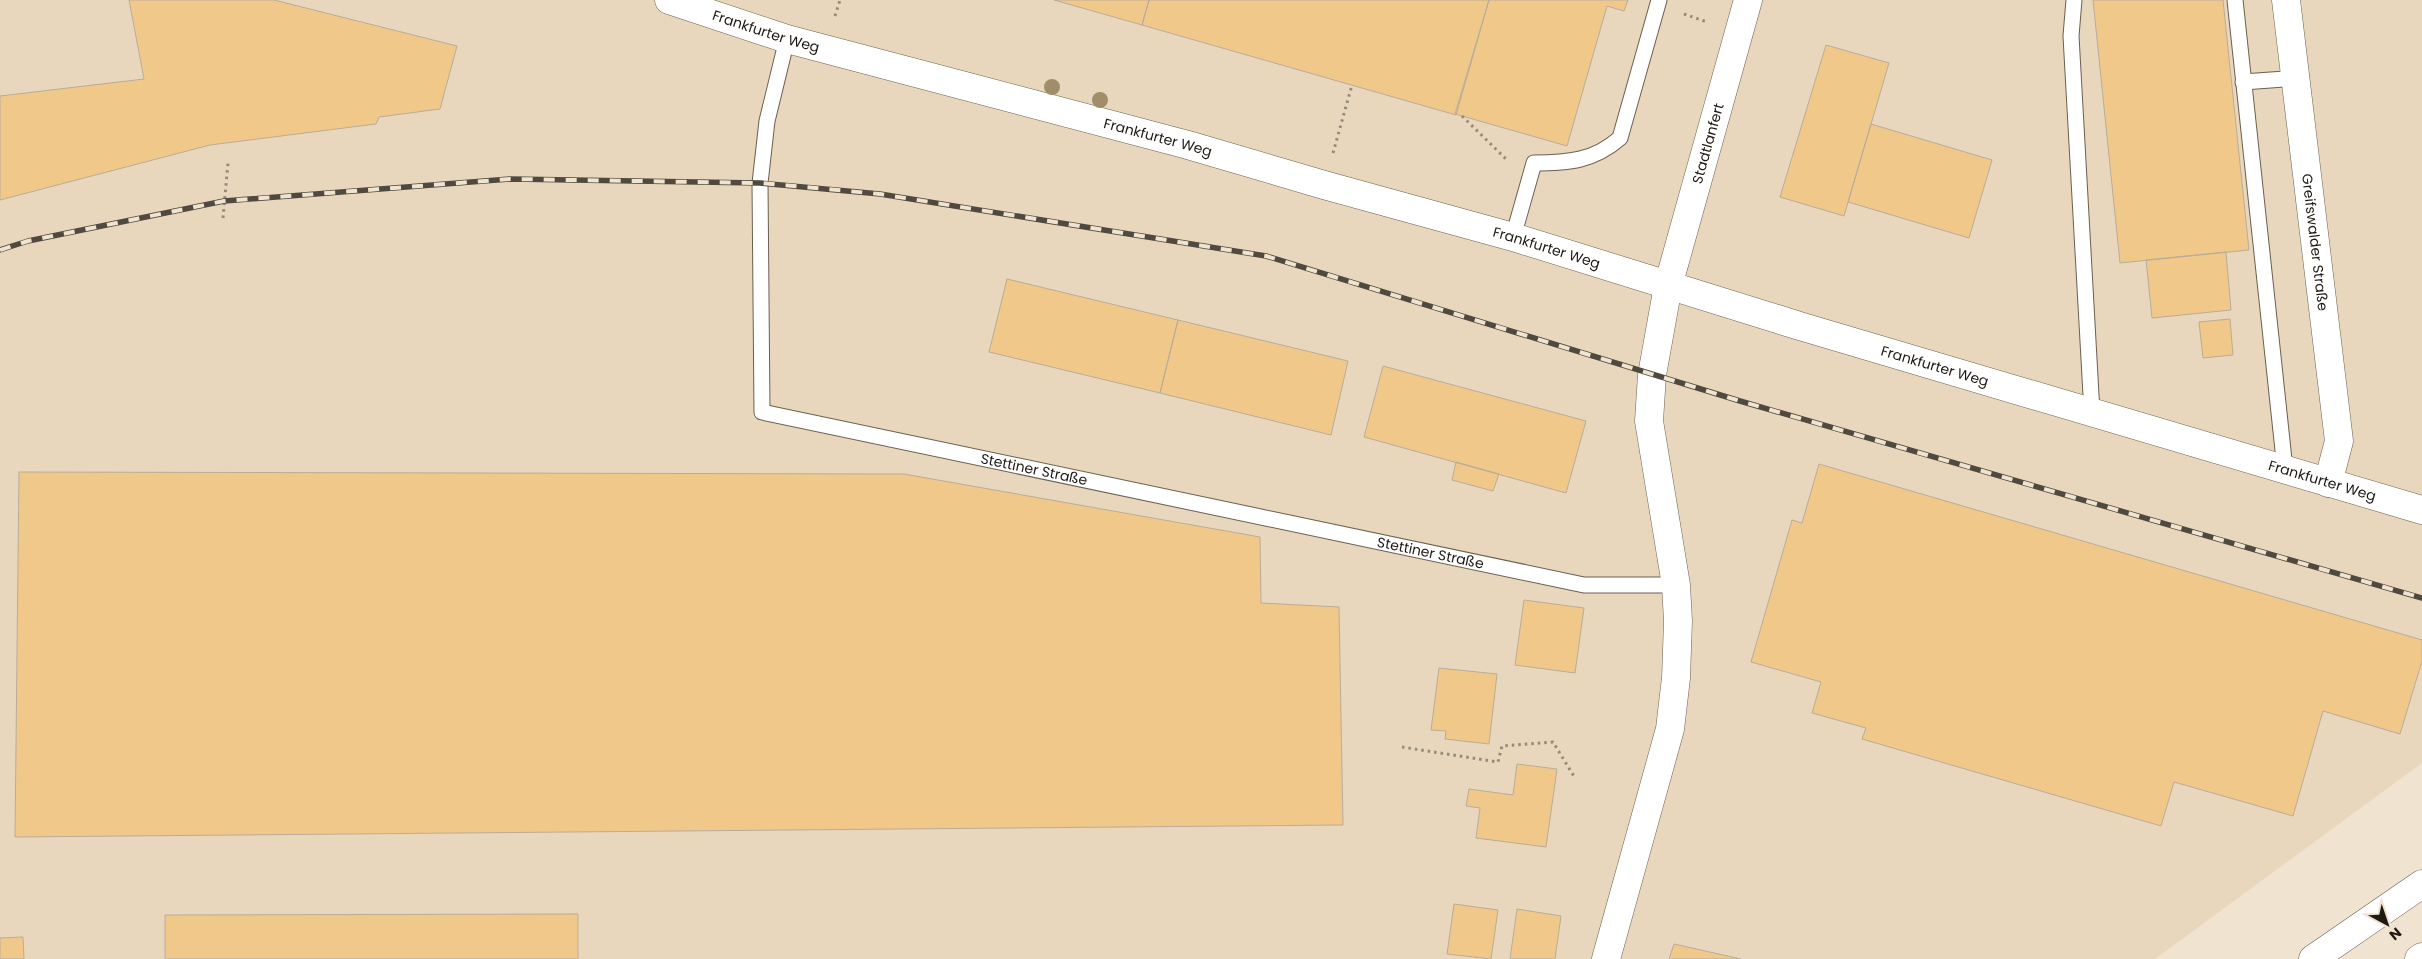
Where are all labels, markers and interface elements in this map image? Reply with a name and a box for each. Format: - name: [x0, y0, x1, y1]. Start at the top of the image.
- street label: Frankfurter Weg: [710, 5, 822, 57]
- street label: Stadtlanfert: [1687, 101, 1729, 186]
- street label: Frankfurter Weg: [1102, 113, 1214, 162]
- street label: Greifswalder Straße: [2297, 173, 2333, 312]
- street label: Frankfurter Weg: [1491, 222, 1603, 273]
- street label: Frankfurter Weg: [1879, 341, 1991, 391]
- street label: Stettiner Straße: [979, 448, 1090, 490]
- street label: Frankfurter Weg: [2266, 455, 2379, 506]
- street label: Stettiner Straße: [1375, 532, 1486, 574]
- north arrow: [2362, 899, 2412, 949]
- text: N: [2385, 923, 2406, 945]

